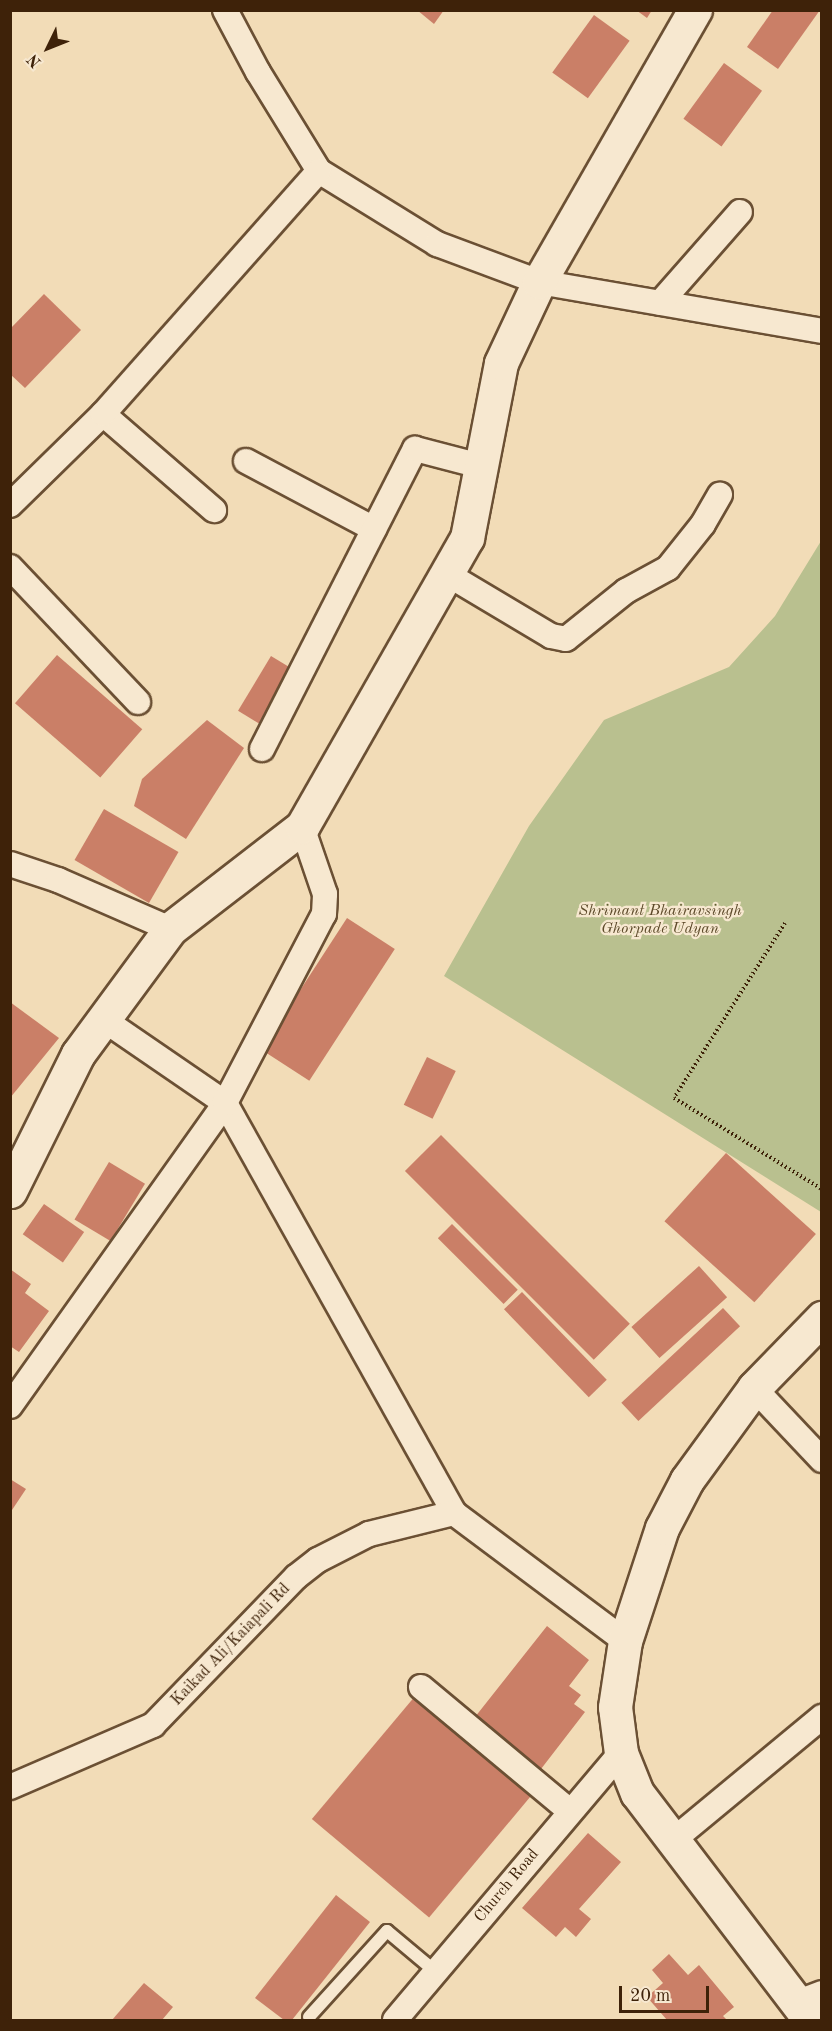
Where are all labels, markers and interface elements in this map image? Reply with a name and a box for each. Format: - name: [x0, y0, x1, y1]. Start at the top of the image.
- north arrow: [18, 18, 78, 78]
- text: N: [25, 50, 45, 70]
- park label: Shrimant Bhairavsingh Ghorpade Udyan: [578, 901, 742, 939]
- street label: Kaikad Ali/Kaiapali Rd: [168, 1580, 294, 1710]
- street label: Church Road: [471, 1845, 543, 1927]
- scale bar: [622, 1974, 712, 2012]
- text: 20 m: [630, 1987, 670, 2005]

